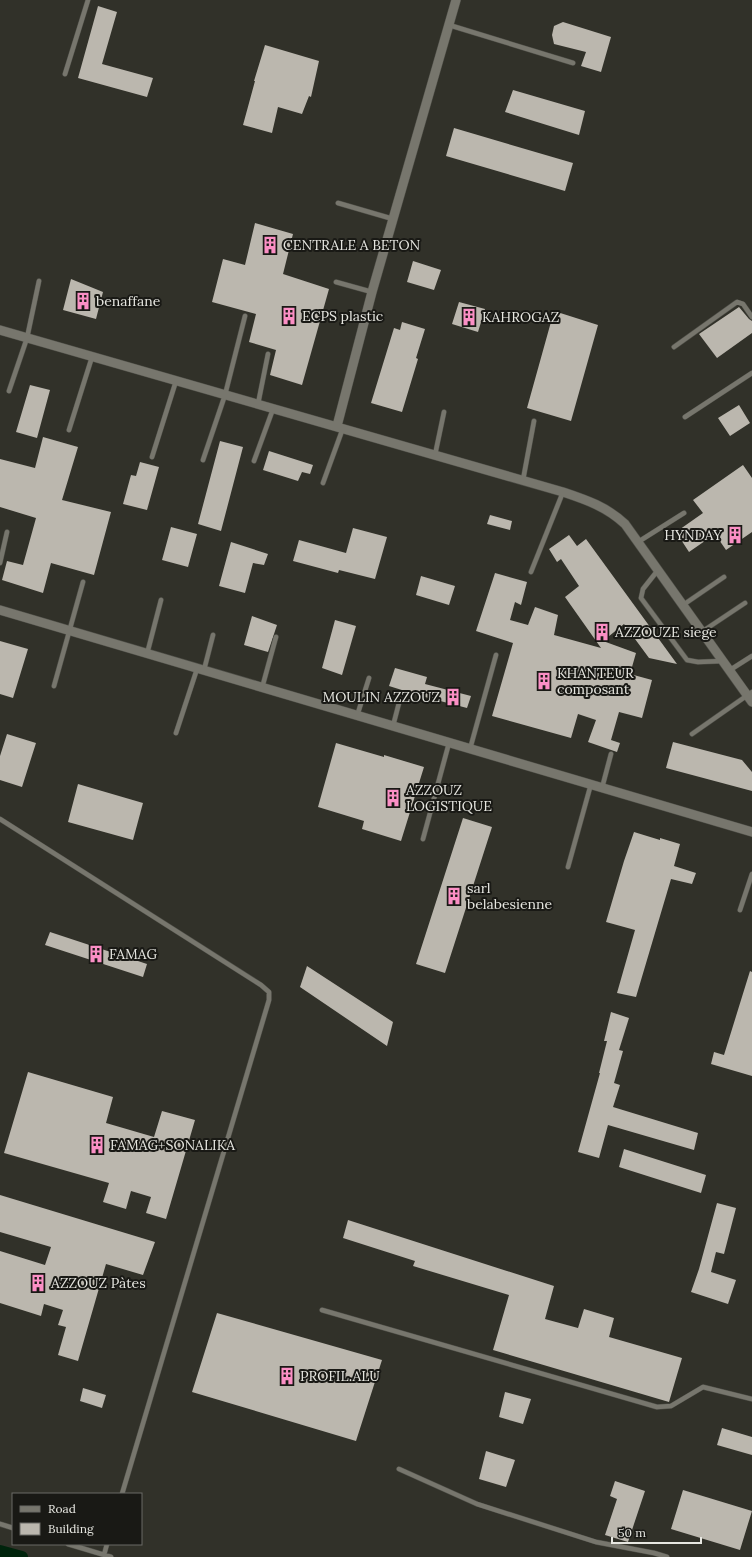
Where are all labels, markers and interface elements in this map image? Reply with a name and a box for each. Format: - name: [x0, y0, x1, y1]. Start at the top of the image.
- building icon: CENTRALE A BETON: [260, 235, 280, 255]
- place label: CENTRALE A BETON: [283, 236, 421, 254]
- building icon: benaffane: [73, 291, 93, 311]
- place label: benaffane: [96, 292, 161, 310]
- building icon: ECPS plastic: [279, 306, 299, 326]
- place label: ECPS plastic: [302, 307, 383, 325]
- building icon: KAHROGAZ: [459, 307, 479, 327]
- place label: KAHROGAZ: [482, 308, 559, 326]
- building icon: HYNDAY: [725, 525, 745, 545]
- place label: HYNDAY: [664, 526, 723, 544]
- building icon: AZZOUZE siege: [592, 622, 612, 642]
- place label: AZZOUZE siege: [614, 623, 717, 641]
- place label: KHANTEUR composant: [557, 664, 634, 698]
- building icon: KHANTEUR composant: [534, 671, 554, 691]
- building icon: MOULIN AZZOUZ: [443, 687, 463, 707]
- place label: MOULIN AZZOUZ: [322, 688, 440, 706]
- place label: AZZOUZ LOGISTIQUE: [405, 781, 492, 815]
- building icon: AZZOUZ LOGISTIQUE: [383, 788, 403, 808]
- place label: sarl belabesienne: [467, 879, 553, 913]
- building icon: sarl belabesienne: [444, 886, 464, 906]
- building icon: FAMAG: [86, 944, 106, 964]
- place label: FAMAG: [109, 945, 157, 963]
- building icon: FAMAG+SONALIKA: [87, 1135, 107, 1155]
- place label: FAMAG+SONALIKA: [110, 1136, 235, 1154]
- building icon: AZZOUZ Pàtes: [28, 1273, 48, 1293]
- place label: AZZOUZ Pàtes: [50, 1274, 146, 1292]
- building icon: PROFIL.ALU: [277, 1366, 297, 1386]
- place label: PROFIL.ALU: [300, 1367, 380, 1385]
- legend: [12, 1493, 142, 1545]
- text: Road: [48, 1501, 76, 1516]
- scale bar: [612, 1519, 701, 1545]
- text: Building: [48, 1521, 94, 1536]
- text: 50 m: [618, 1525, 646, 1540]

